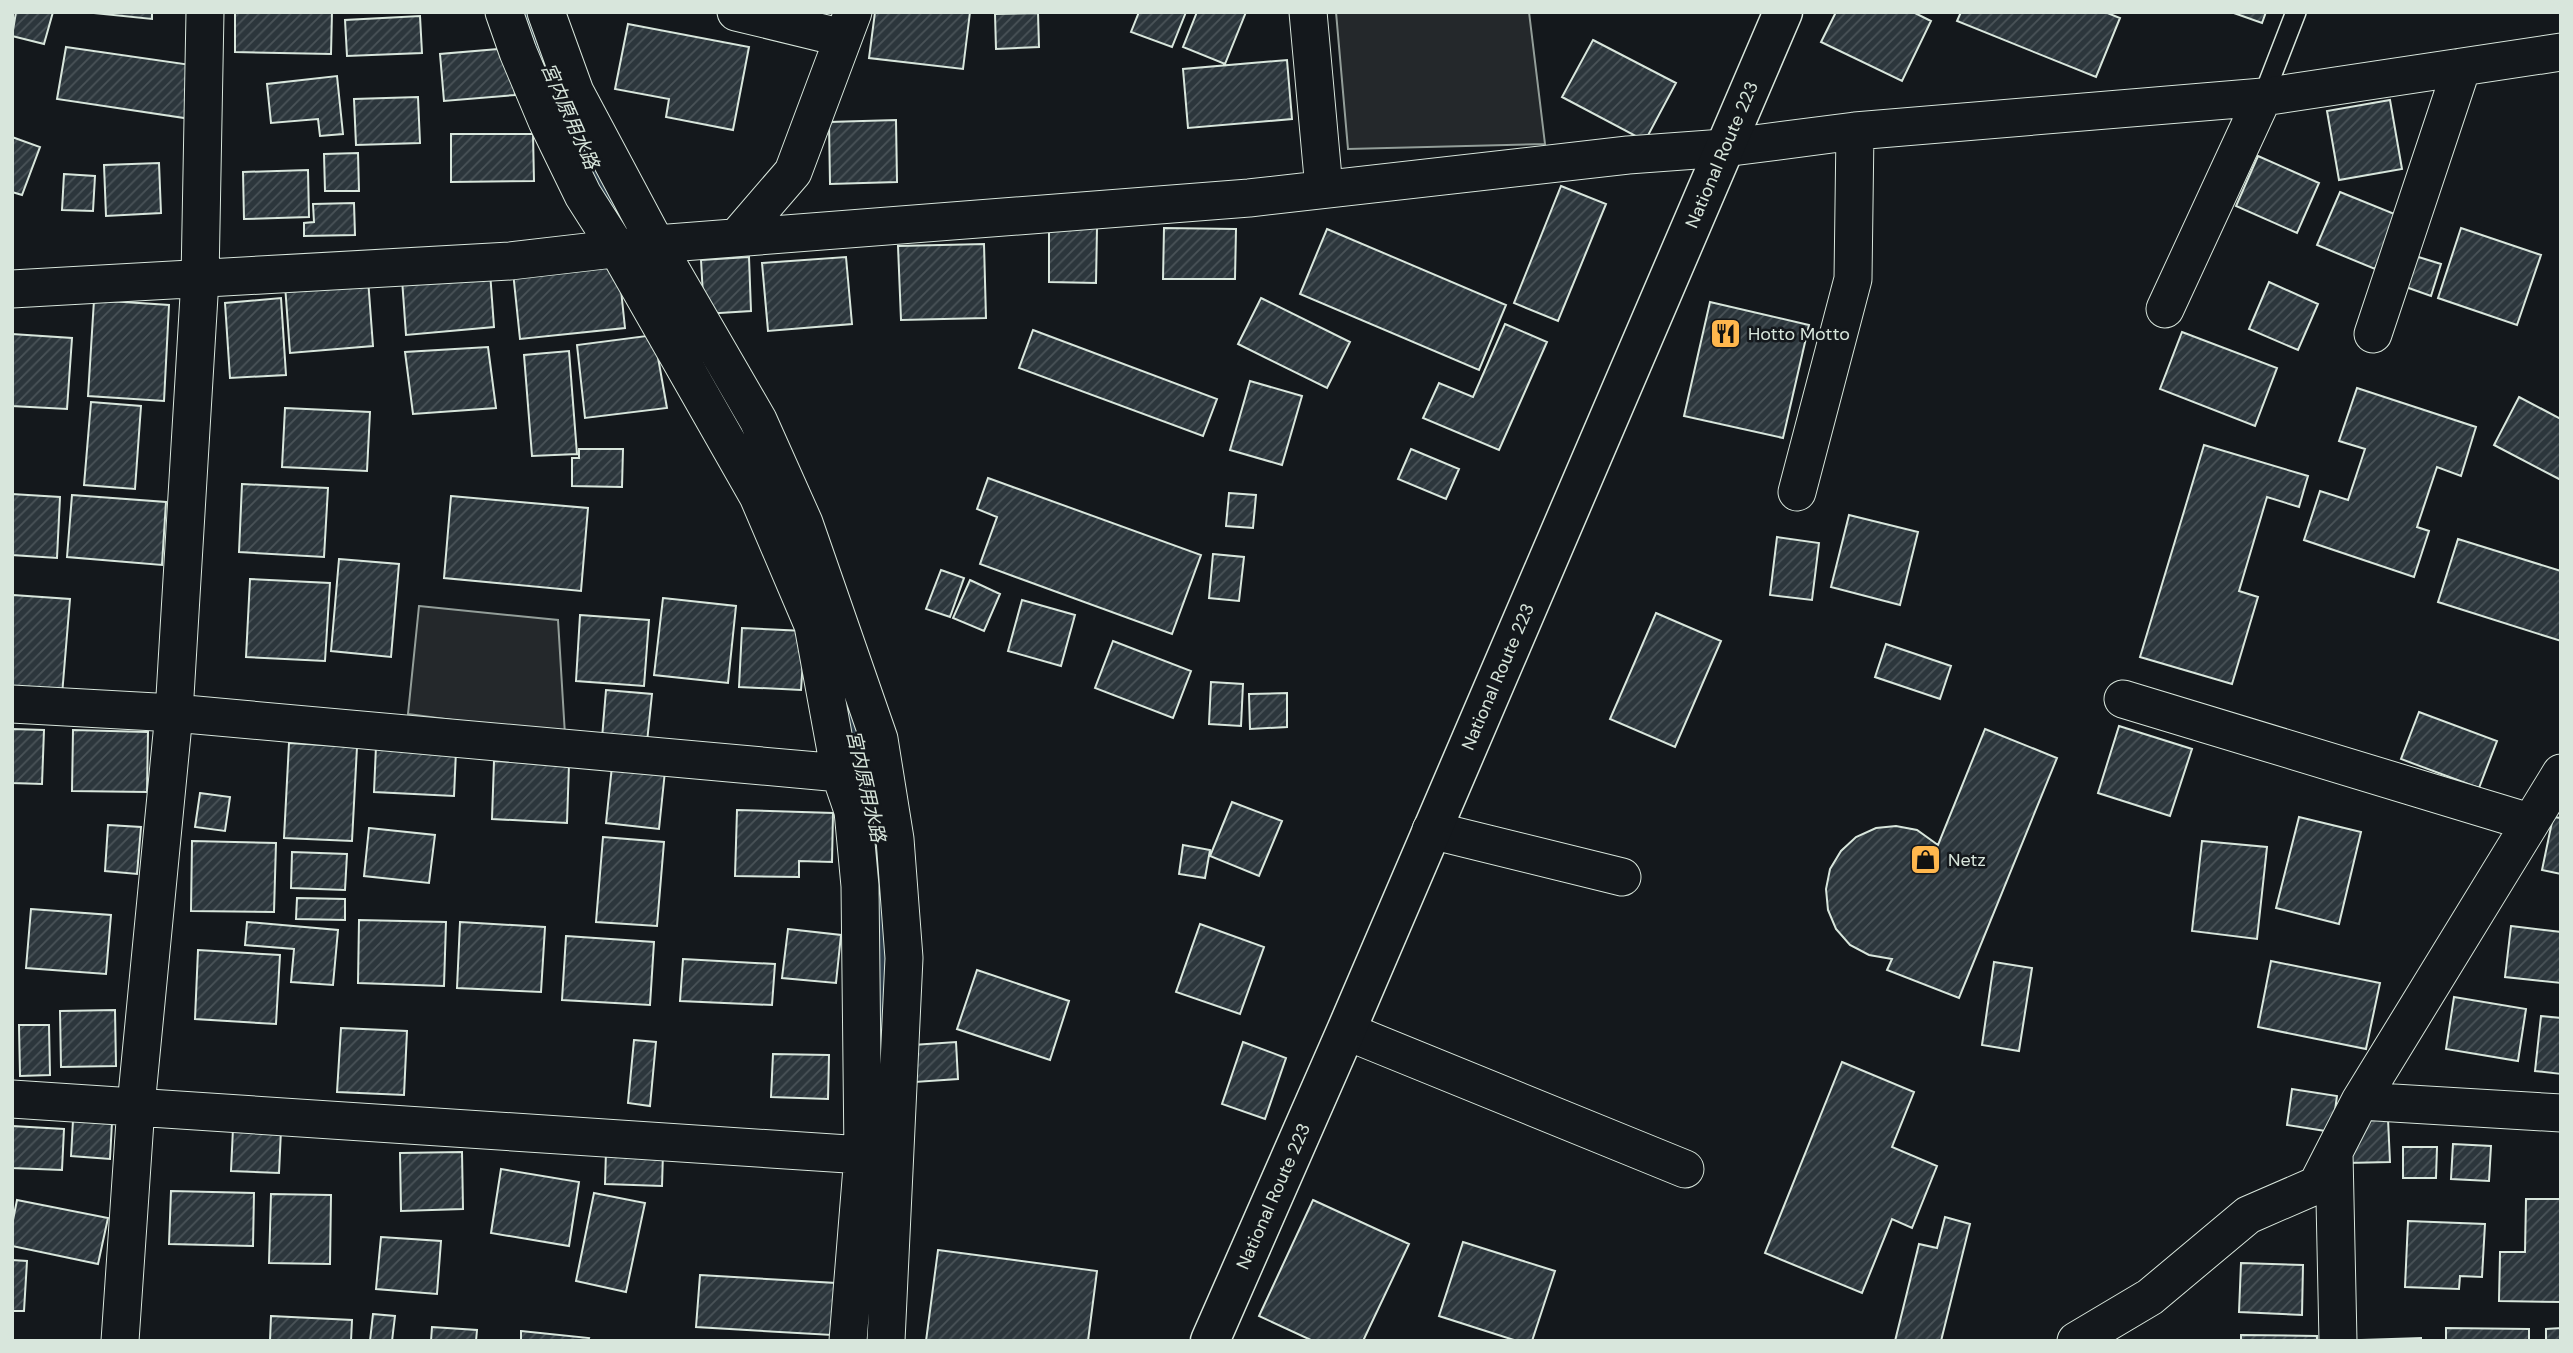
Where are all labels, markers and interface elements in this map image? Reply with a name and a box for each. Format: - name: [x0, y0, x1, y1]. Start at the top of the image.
- water label: 宮内原用水路: [535, 59, 605, 175]
- street label: National Route 223: [1680, 78, 1764, 232]
- restaurant icon: Hotto Motto: [1708, 317, 1742, 351]
- place label: Hotto Motto: [1748, 322, 1850, 346]
- street label: National Route 223: [1456, 600, 1540, 754]
- water label: 宮内原用水路: [841, 728, 891, 846]
- shop icon: Netz: [1908, 843, 1942, 877]
- place label: Netz: [1948, 848, 1986, 872]
- street label: National Route 223: [1231, 1119, 1316, 1273]

